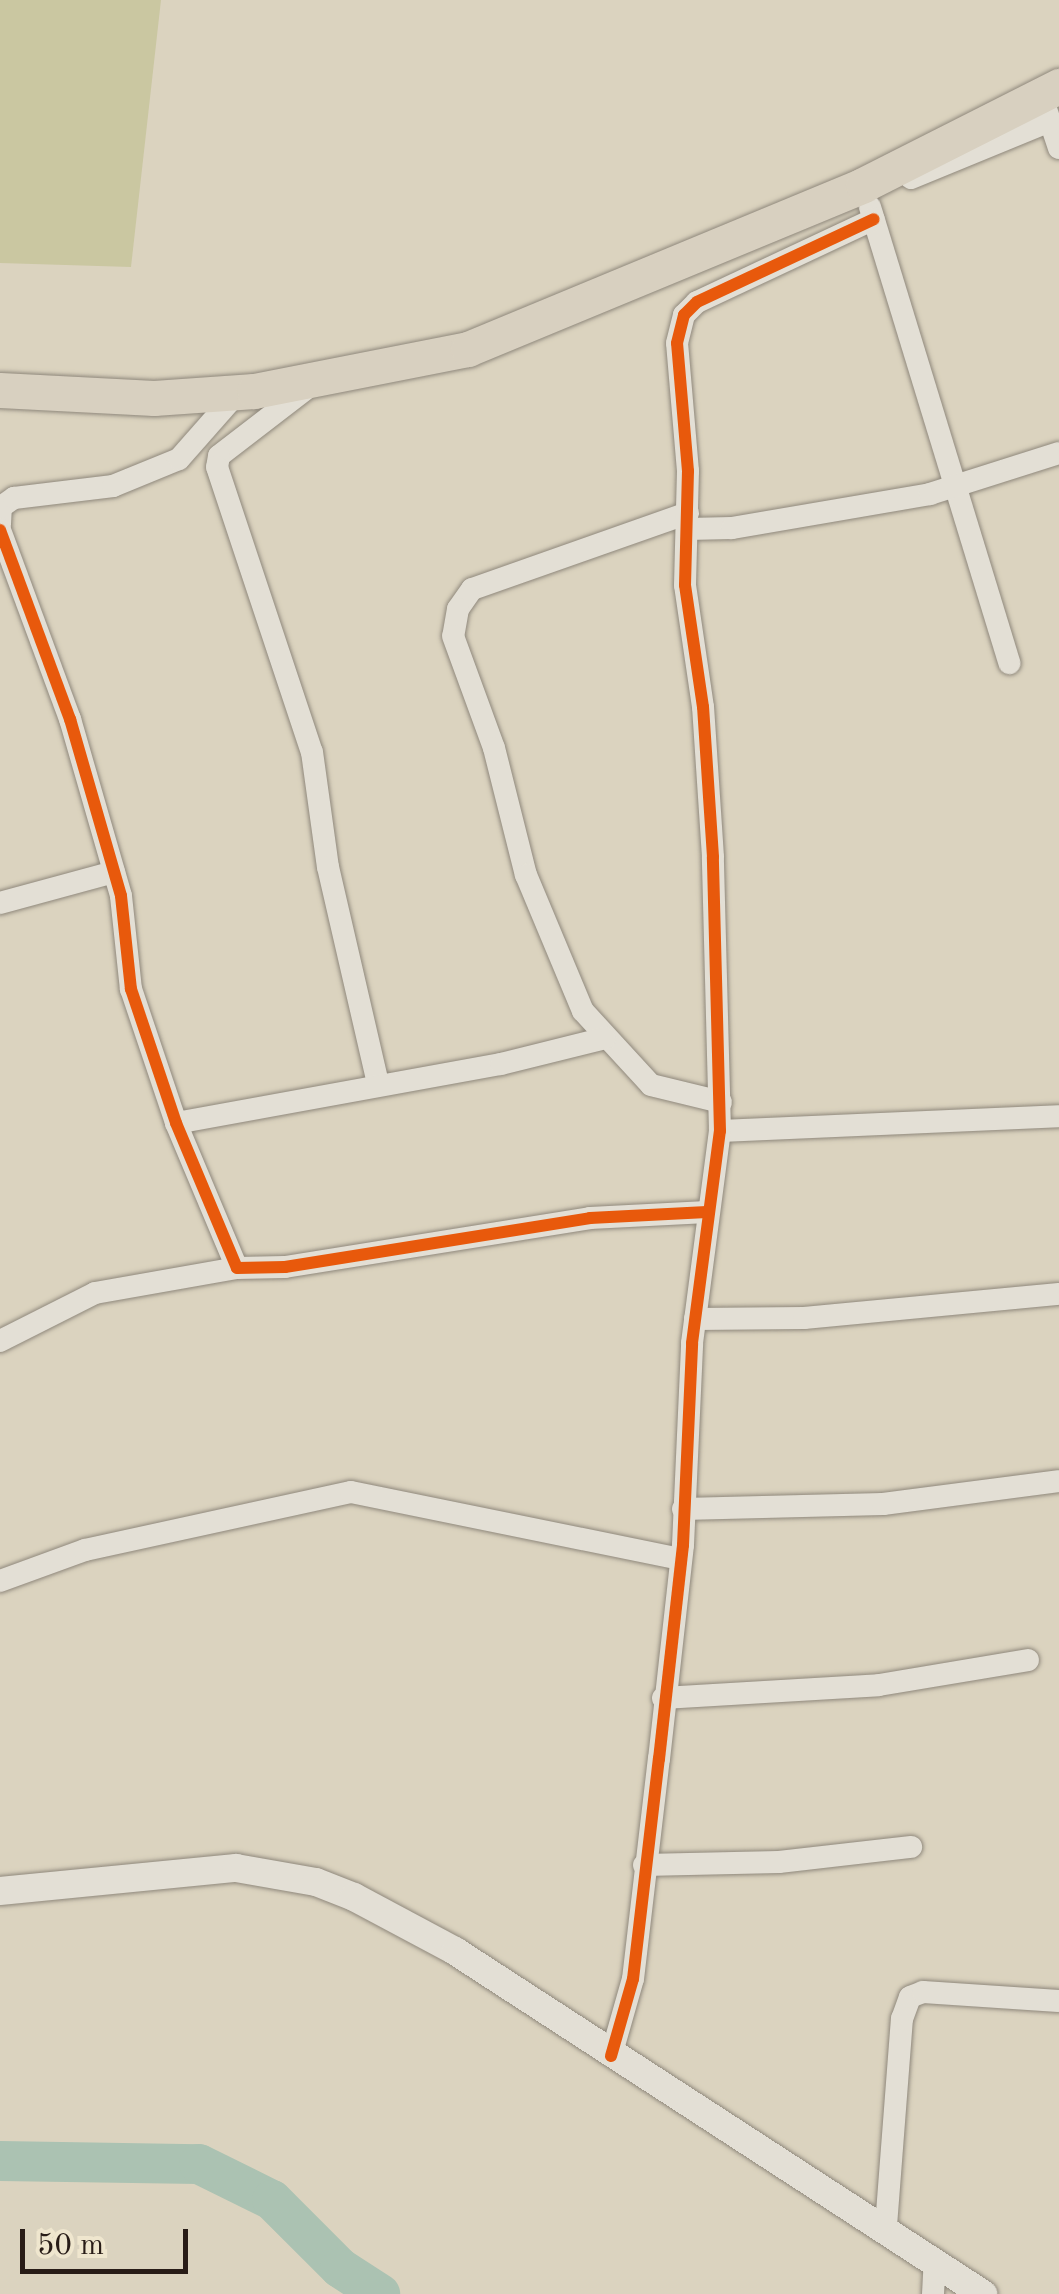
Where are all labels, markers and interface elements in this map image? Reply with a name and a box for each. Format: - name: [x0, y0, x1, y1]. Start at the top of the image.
- scale bar: [25, 2209, 192, 2271]
- text: 50 m: [37, 2231, 104, 2261]

